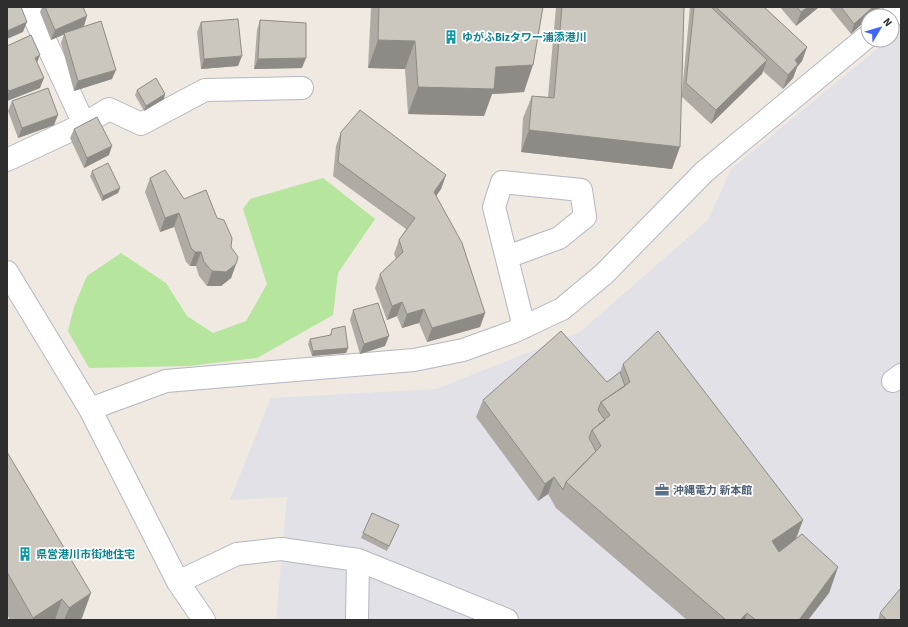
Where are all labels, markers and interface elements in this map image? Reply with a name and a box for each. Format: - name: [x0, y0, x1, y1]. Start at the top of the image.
- north arrow: [860, 8, 900, 48]
- text: N: [879, 15, 896, 30]
- building icon: ゆがふBizタワー浦添港川: [443, 29, 459, 45]
- place label: ゆがふBizタワー浦添港川: [462, 30, 587, 45]
- office icon: 沖縄電力 新本館: [654, 482, 670, 498]
- place label: 沖縄電力 新本館: [673, 483, 752, 498]
- building icon: 県営港川市街地住宅: [17, 546, 33, 562]
- place label: 県営港川市街地住宅: [36, 547, 135, 562]

